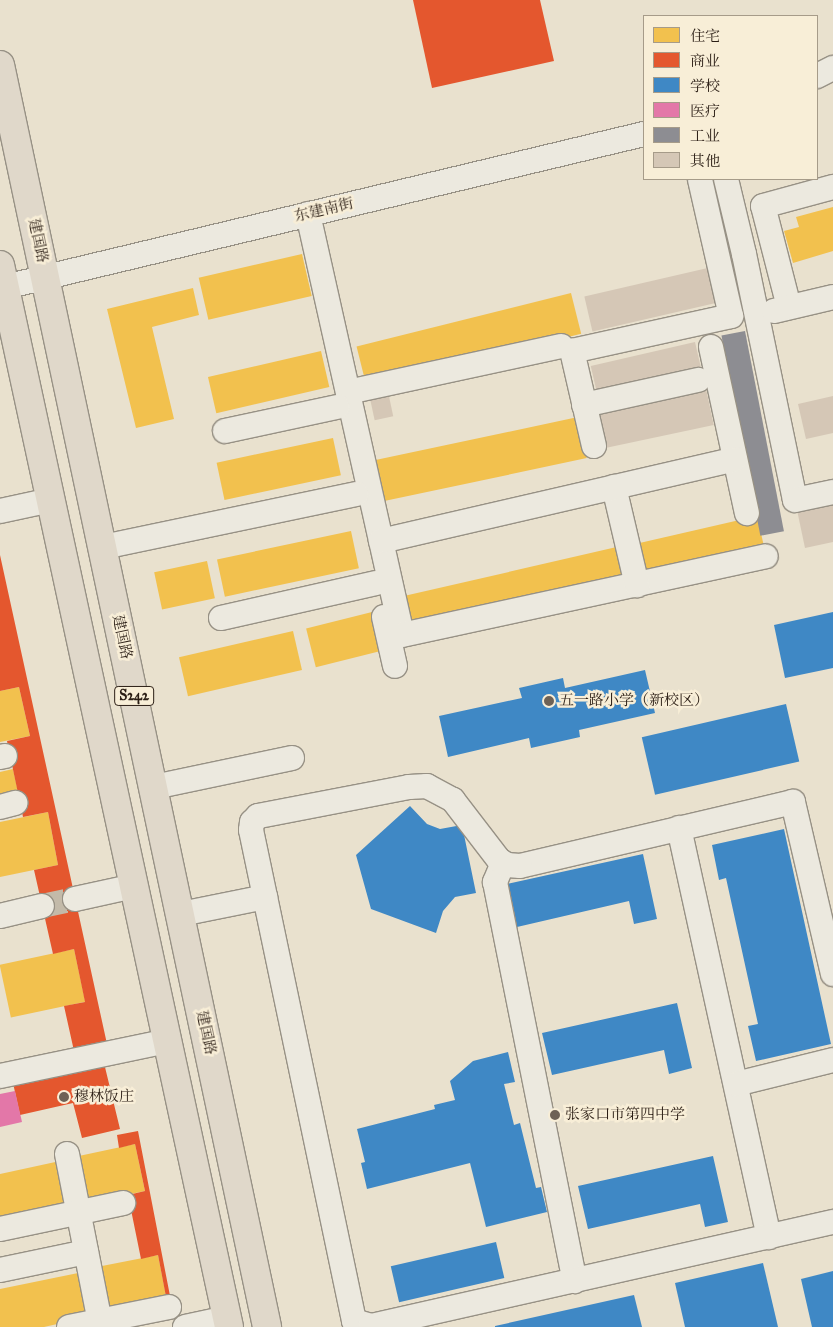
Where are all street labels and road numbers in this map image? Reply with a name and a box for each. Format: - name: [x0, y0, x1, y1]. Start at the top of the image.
- street label: 东建南街: [293, 194, 355, 226]
- street label: 建国路: [25, 217, 51, 265]
- street label: 建国路: [109, 613, 135, 661]
- road number: S242: [114, 684, 154, 708]
- street label: 建国路: [193, 1009, 219, 1057]

